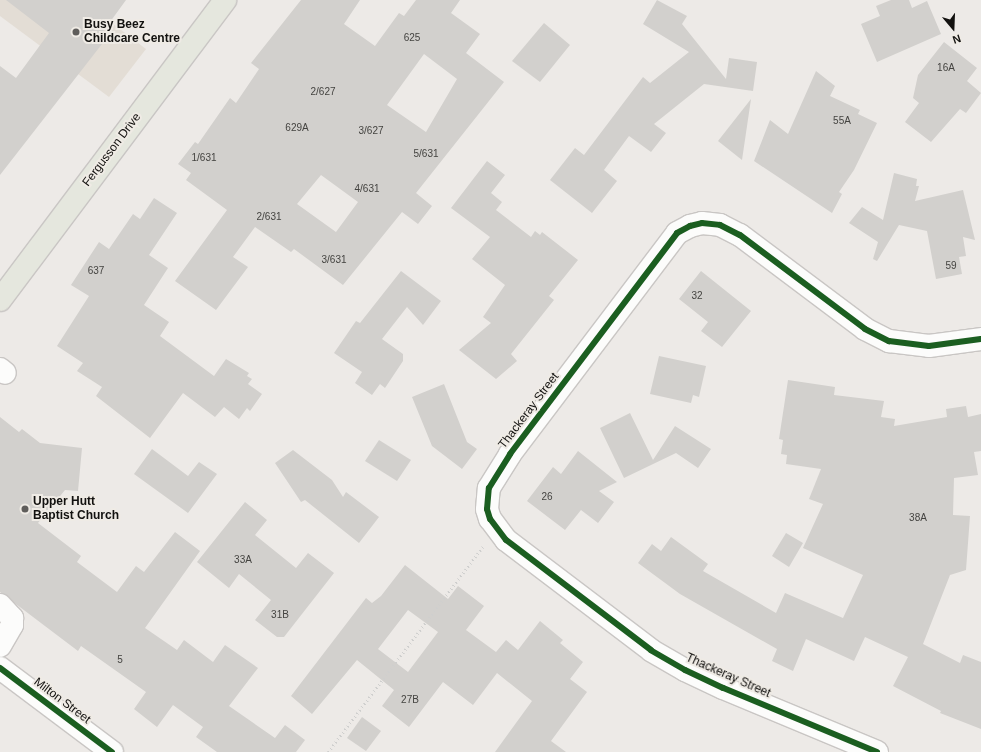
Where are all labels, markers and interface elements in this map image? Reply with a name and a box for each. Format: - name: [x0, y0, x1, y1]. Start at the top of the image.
- north arrow: [933, 8, 973, 48]
- place label: Busy Beez Childcare Centre: [84, 18, 180, 46]
- marker: Busy Beez Childcare Centre: [71, 27, 81, 37]
- house number: 625: [404, 32, 420, 44]
- text: N: [951, 32, 963, 46]
- house number: 16A: [937, 62, 955, 74]
- house number: 2/627: [310, 86, 336, 98]
- street label: Fergusson Drive: [80, 111, 144, 189]
- house number: 55A: [833, 115, 851, 127]
- house number: 629A: [285, 122, 309, 134]
- house number: 3/627: [358, 125, 384, 137]
- house number: 5/631: [413, 148, 439, 160]
- house number: 1/631: [191, 152, 217, 164]
- house number: 4/631: [354, 183, 380, 195]
- house number: 2/631: [256, 211, 282, 223]
- house number: 3/631: [321, 254, 347, 266]
- house number: 59: [945, 260, 957, 272]
- house number: 637: [88, 265, 104, 277]
- house number: 32: [691, 290, 703, 302]
- street label: Thackeray Street: [496, 370, 562, 452]
- house number: 26: [541, 491, 553, 503]
- place label: Upper Hutt Baptist Church: [33, 495, 119, 523]
- marker: Upper Hutt Baptist Church: [20, 504, 30, 514]
- house number: 38A: [909, 512, 927, 524]
- house number: 33A: [234, 554, 252, 566]
- house number: 31B: [271, 609, 289, 621]
- street label: Thackeray Street: [683, 651, 773, 701]
- house number: 5: [117, 654, 123, 666]
- street label: Milton Street: [31, 675, 93, 727]
- house number: 27B: [401, 694, 419, 706]

